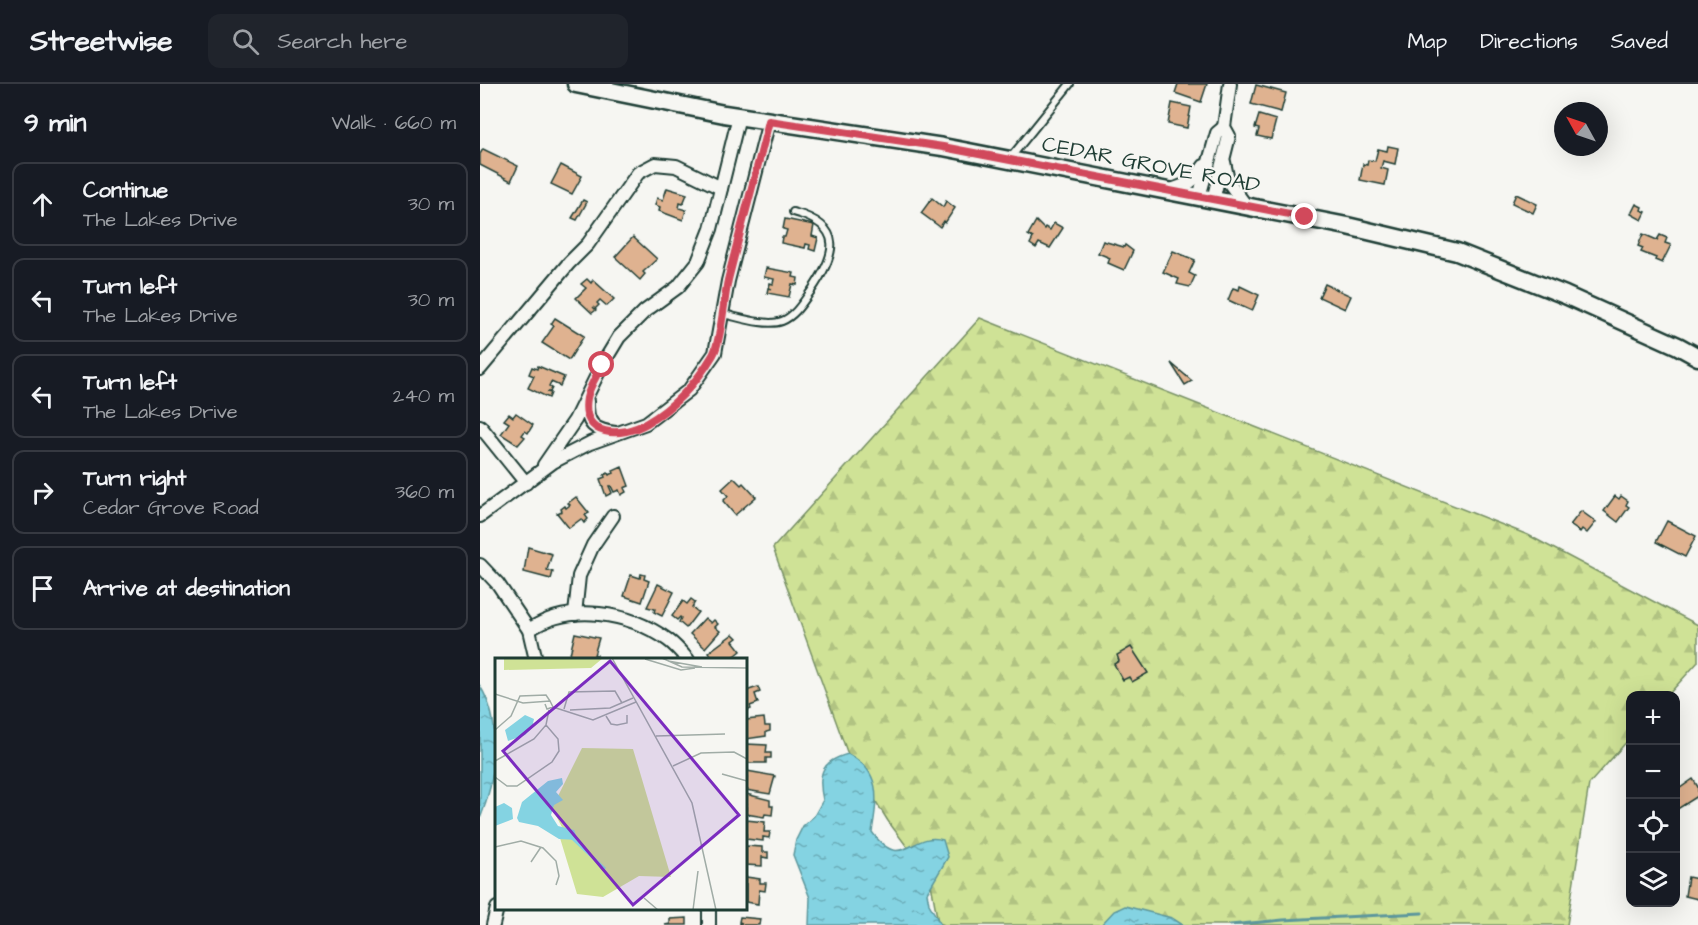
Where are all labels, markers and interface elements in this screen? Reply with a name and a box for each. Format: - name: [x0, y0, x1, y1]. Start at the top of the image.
- search box: [208, 14, 628, 68]
- text: Streetwise: [30, 22, 172, 61]
- icon: search: [229, 25, 262, 58]
- text: Search here: [277, 26, 407, 57]
- text: Map: [1407, 27, 1447, 56]
- text: Directions: [1480, 27, 1578, 56]
- text: Saved: [1611, 27, 1668, 56]
- north arrow: [1554, 102, 1608, 156]
- text: 9 min: [24, 105, 86, 141]
- text: Walk · 660 m: [331, 109, 456, 137]
- street label: CEDAR GROVE ROAD: [1039, 129, 1263, 201]
- text: Continue: [83, 175, 168, 206]
- icon: ahead: [26, 188, 59, 221]
- text: 30 m: [408, 190, 454, 218]
- route end: [1291, 203, 1317, 229]
- text: The Lakes Drive: [83, 206, 238, 234]
- text: Turn left: [83, 271, 177, 302]
- icon: left: [26, 284, 59, 317]
- text: 30 m: [408, 286, 454, 314]
- text: The Lakes Drive: [83, 302, 238, 330]
- route start: [588, 351, 614, 377]
- text: Turn left: [83, 367, 177, 398]
- icon: left: [26, 380, 59, 413]
- text: 240 m: [393, 382, 454, 410]
- text: The Lakes Drive: [83, 398, 238, 426]
- text: Turn right: [83, 463, 186, 494]
- icon: right: [26, 476, 59, 509]
- text: 360 m: [395, 478, 454, 506]
- text: Cedar Grove Road: [83, 494, 259, 522]
- icon: arrive: [26, 572, 59, 605]
- text: Arrive at destination: [83, 573, 290, 604]
- inset map: [495, 658, 747, 910]
- map controls: [1626, 691, 1680, 907]
- button: +: [1626, 691, 1680, 745]
- button: −: [1626, 745, 1680, 799]
- button: locate: [1626, 799, 1680, 853]
- button: layers: [1626, 853, 1680, 907]

